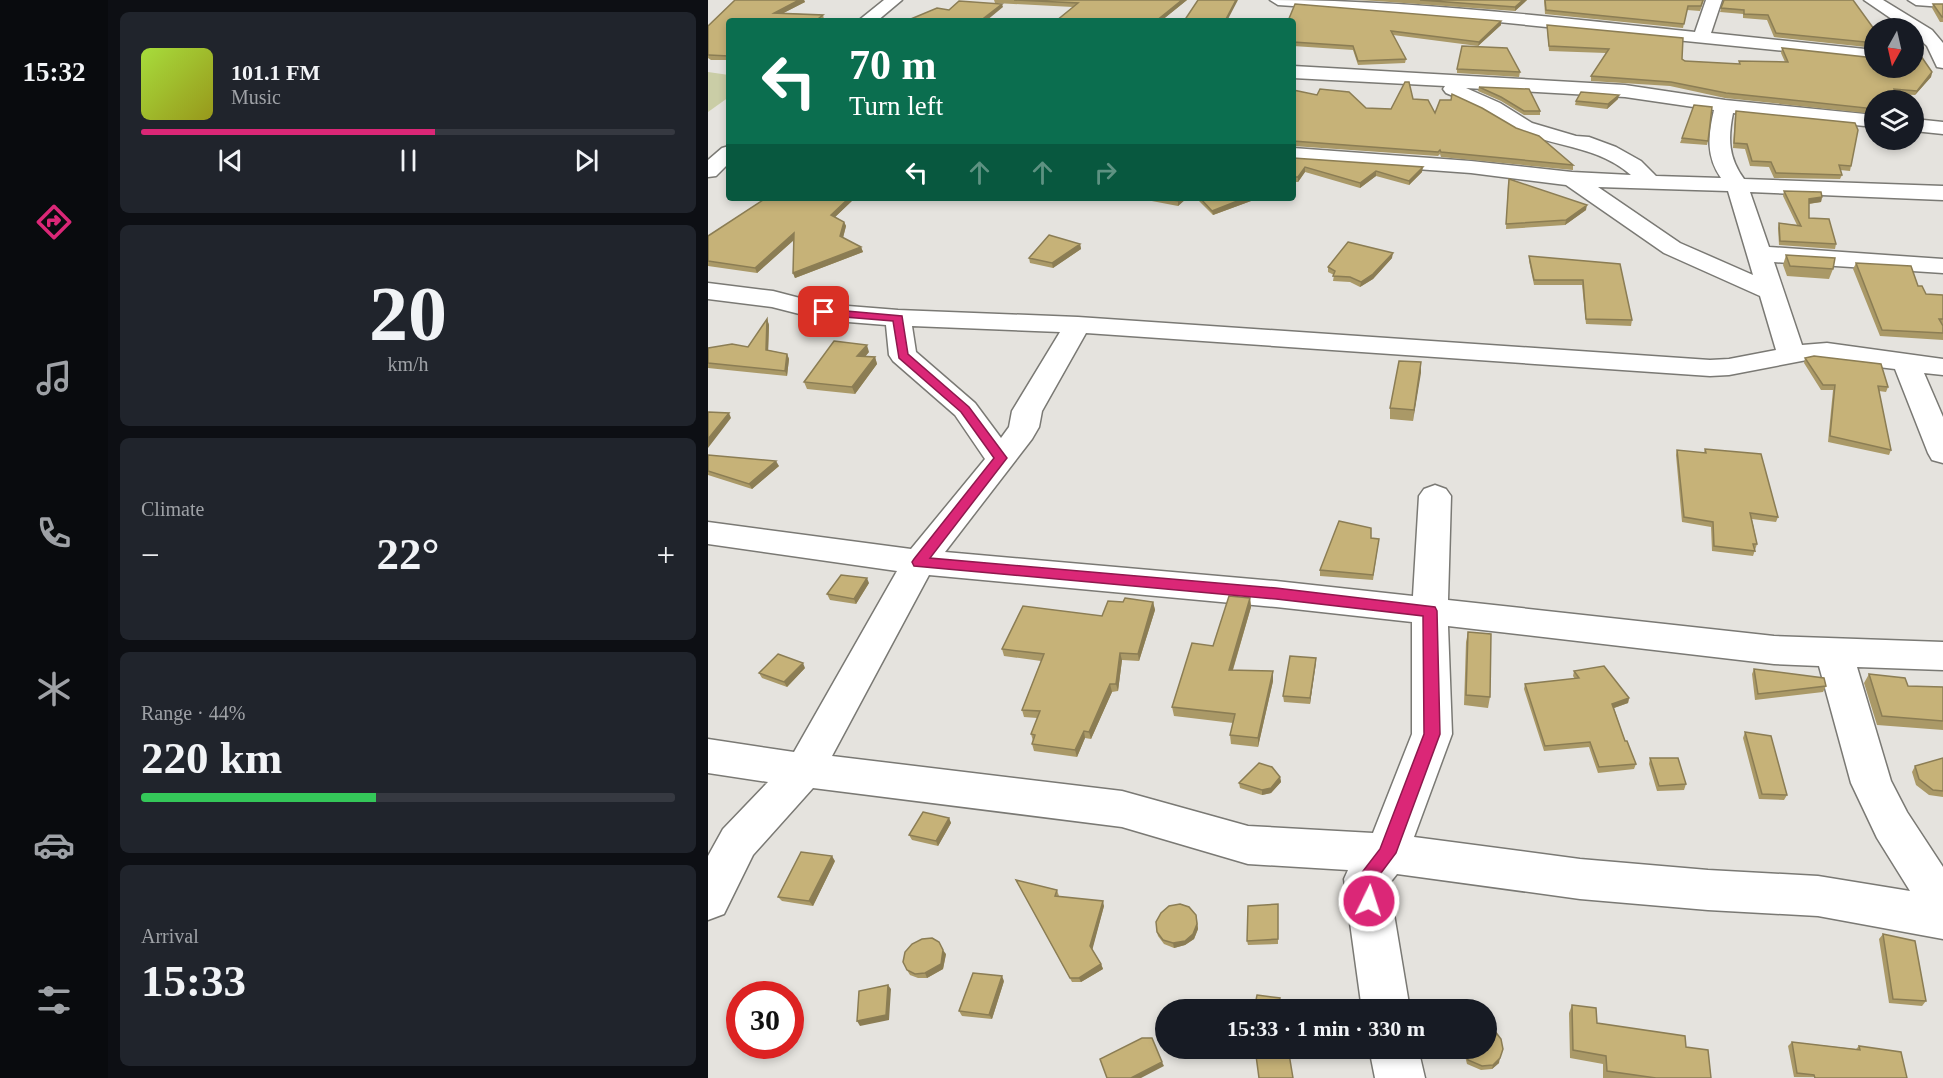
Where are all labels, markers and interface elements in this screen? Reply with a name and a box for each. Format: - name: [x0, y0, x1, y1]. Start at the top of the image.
- north arrow: [1864, 18, 1924, 78]
- map controls: [1864, 18, 1924, 150]
- icon: left: [750, 42, 828, 120]
- text: 70 m: [849, 42, 937, 88]
- text: 15:32: [23, 57, 86, 87]
- text: 101.1 FM: [231, 60, 320, 85]
- text: Music: [231, 86, 281, 108]
- button: layers: [1864, 90, 1924, 150]
- text: Turn left: [849, 91, 943, 121]
- icon: previous: [214, 144, 247, 177]
- icon: pause: [392, 144, 425, 177]
- icon: next: [570, 144, 603, 177]
- icon: left: [900, 156, 933, 189]
- icon: ahead: [963, 156, 996, 189]
- icon: ahead: [1026, 156, 1059, 189]
- icon: right: [1089, 156, 1122, 189]
- icon: directions: [33, 201, 75, 243]
- text: 20: [369, 270, 447, 357]
- pin: [798, 286, 849, 337]
- icon: arrive: [807, 295, 840, 328]
- text: km/h: [387, 353, 429, 375]
- icon: music: [33, 357, 75, 399]
- text: Climate: [141, 498, 204, 520]
- icon: phone: [33, 512, 75, 554]
- text: 22°: [377, 529, 440, 579]
- text: −: [141, 537, 160, 573]
- text: +: [656, 537, 675, 573]
- icon: climate: [33, 668, 75, 710]
- text: Range · 44%: [141, 702, 245, 724]
- text: 220 km: [141, 733, 282, 783]
- icon: car: [33, 824, 75, 866]
- position arrow: [1337, 869, 1401, 933]
- text: Arrival: [141, 925, 199, 947]
- text: 15:33: [141, 956, 246, 1006]
- icon: filters: [33, 979, 75, 1021]
- speed limit sign: 30: [726, 981, 804, 1059]
- text: 15:33 · 1 min · 330 m: [1227, 1016, 1425, 1041]

